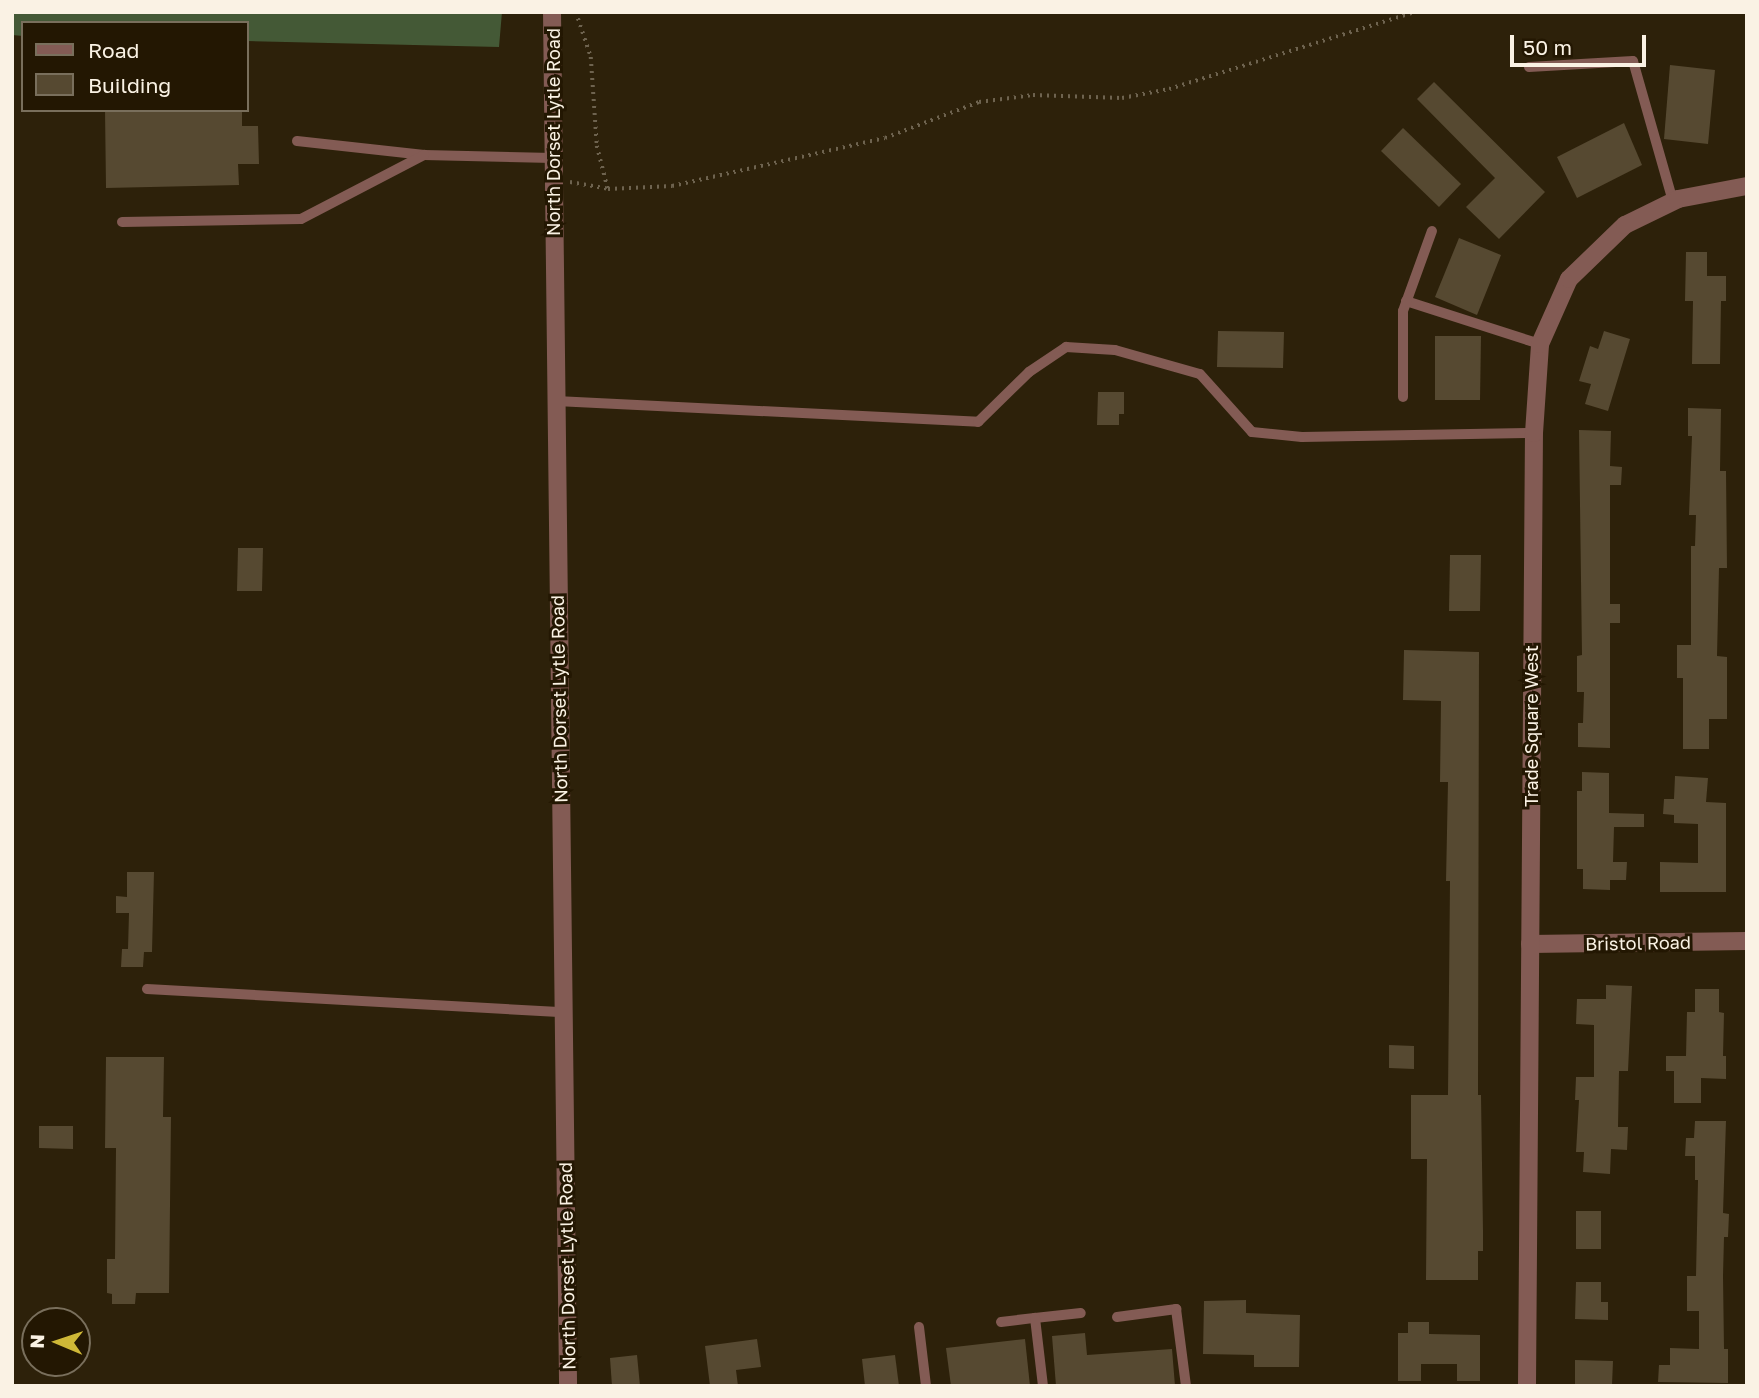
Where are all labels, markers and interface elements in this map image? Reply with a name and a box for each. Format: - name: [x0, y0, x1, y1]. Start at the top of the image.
- legend: [21, 21, 248, 112]
- scale bar: [1514, 21, 1650, 65]
- street label: North Dorset Lytle Road: [542, 28, 564, 236]
- text: 50 m: [1523, 34, 1572, 60]
- text: Road: [88, 37, 139, 63]
- text: Building: [88, 72, 171, 98]
- street label: North Dorset Lytle Road: [546, 595, 572, 803]
- street label: Trade Square West: [1520, 645, 1542, 807]
- street label: Bristol Road: [1585, 931, 1691, 955]
- street label: North Dorset Lytle Road: [554, 1162, 580, 1370]
- north arrow: [21, 1307, 91, 1377]
- text: N: [25, 1334, 48, 1349]

